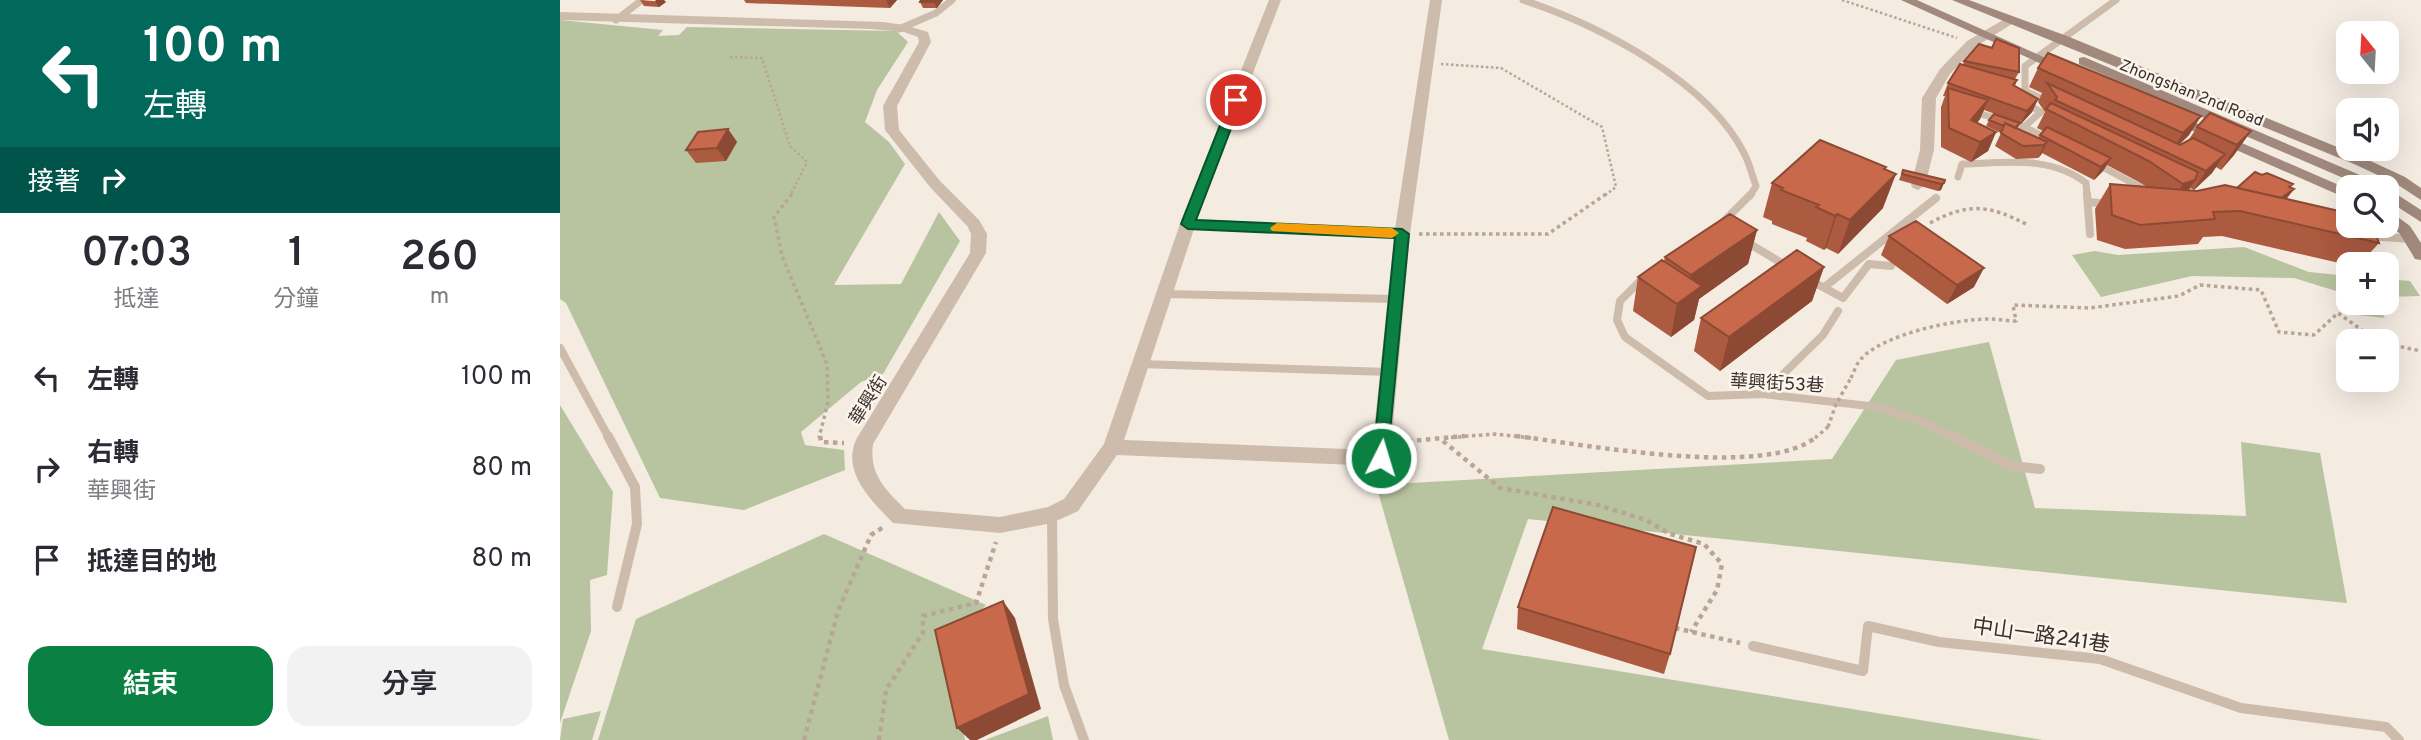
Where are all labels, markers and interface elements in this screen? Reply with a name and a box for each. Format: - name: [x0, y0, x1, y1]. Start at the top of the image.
- text: 100 m: [143, 18, 282, 80]
- north arrow: [2336, 21, 2399, 84]
- map controls: [2336, 21, 2399, 392]
- icon: left: [28, 28, 119, 119]
- street label: Zhongshan 2nd Road: [2116, 56, 2266, 132]
- pin: [1206, 70, 1266, 130]
- icon: arrive: [1217, 81, 1255, 119]
- text: 左轉: [143, 88, 207, 128]
- button: sound: [2336, 98, 2399, 161]
- icon: right: [94, 161, 132, 199]
- text: 接著: [28, 167, 80, 200]
- button: search: [2336, 175, 2399, 238]
- text: 07:03: [81, 228, 192, 281]
- text: 1: [288, 228, 304, 281]
- text: 260: [400, 232, 479, 285]
- button: +: [2336, 252, 2399, 315]
- text: m: [430, 283, 449, 312]
- text: 抵達: [114, 286, 160, 315]
- text: 分鐘: [273, 286, 319, 315]
- button: −: [2336, 329, 2399, 392]
- icon: left: [28, 359, 66, 397]
- text: 100 m: [461, 361, 532, 394]
- text: 左轉: [87, 365, 139, 398]
- street label: 華興街53巷: [1729, 371, 1824, 398]
- street label: 華興街: [845, 372, 893, 430]
- position arrow: [1344, 421, 1418, 495]
- text: 右轉: [87, 438, 139, 471]
- icon: right: [28, 450, 66, 488]
- text: 80 m: [472, 452, 532, 485]
- text: 華興街: [87, 478, 156, 507]
- icon: arrive: [28, 541, 66, 579]
- text: 80 m: [472, 543, 532, 576]
- text: 抵達目的地: [87, 547, 217, 580]
- street label: 中山一路241巷: [1970, 613, 2111, 659]
- button: 結束: [28, 646, 273, 726]
- button: 分享: [287, 646, 532, 726]

